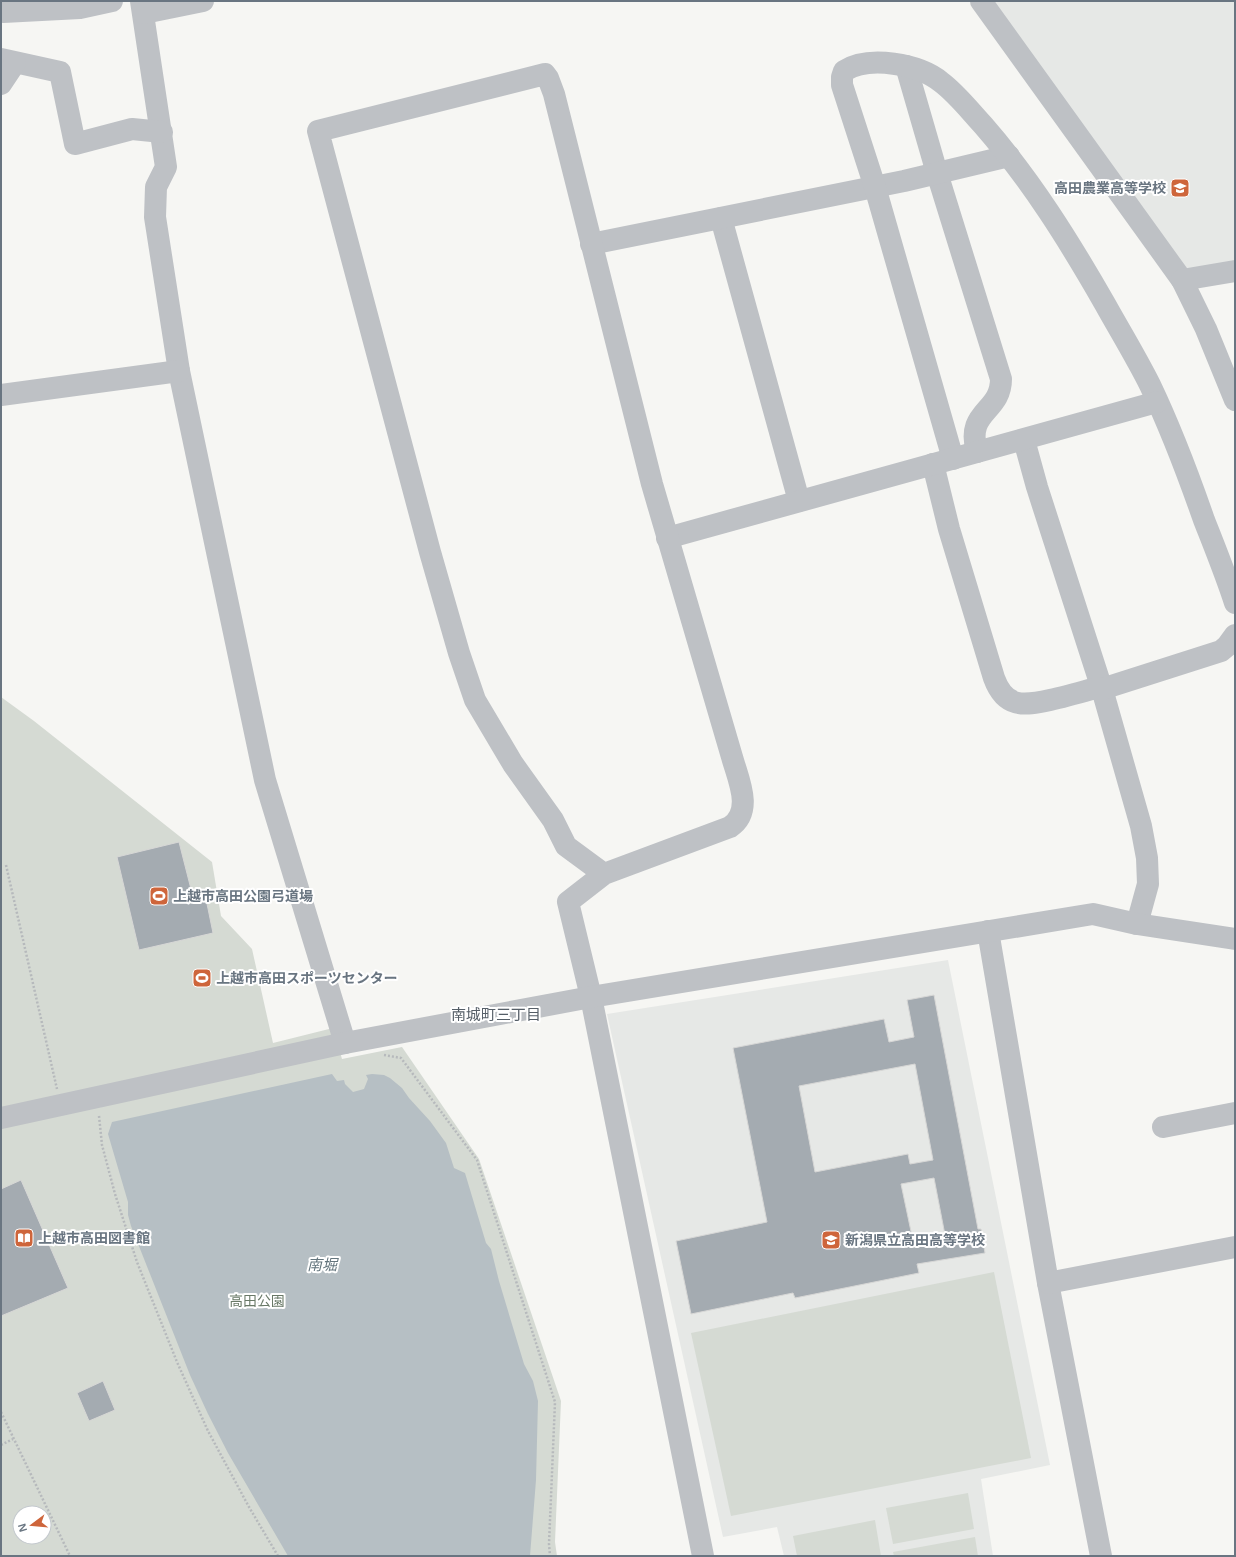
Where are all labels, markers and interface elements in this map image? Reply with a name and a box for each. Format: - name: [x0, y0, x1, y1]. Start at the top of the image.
- school or university icon: 高田農業高等学校: [1169, 177, 1191, 199]
- place label: 高田農業高等学校: [1054, 180, 1166, 196]
- sports icon: 上越市高田公園弓道場: [148, 885, 170, 907]
- place label: 上越市高田公園弓道場: [173, 888, 313, 904]
- sports icon: 上越市高田スポーツセンター: [191, 967, 213, 989]
- place label: 上越市高田スポーツセンター: [216, 970, 398, 986]
- district label: 南城町三丁目: [451, 1006, 541, 1023]
- library icon: 上越市高田図書館: [13, 1227, 35, 1249]
- school or university icon: 新潟県立高田高等学校: [820, 1229, 842, 1251]
- place label: 上越市高田図書館: [38, 1230, 150, 1246]
- place label: 新潟県立高田高等学校: [845, 1232, 985, 1248]
- water label: 南堀: [307, 1256, 339, 1273]
- park label: 高田公園: [229, 1293, 285, 1309]
- north arrow: [12, 1505, 52, 1545]
- text: N: [16, 1522, 29, 1533]

